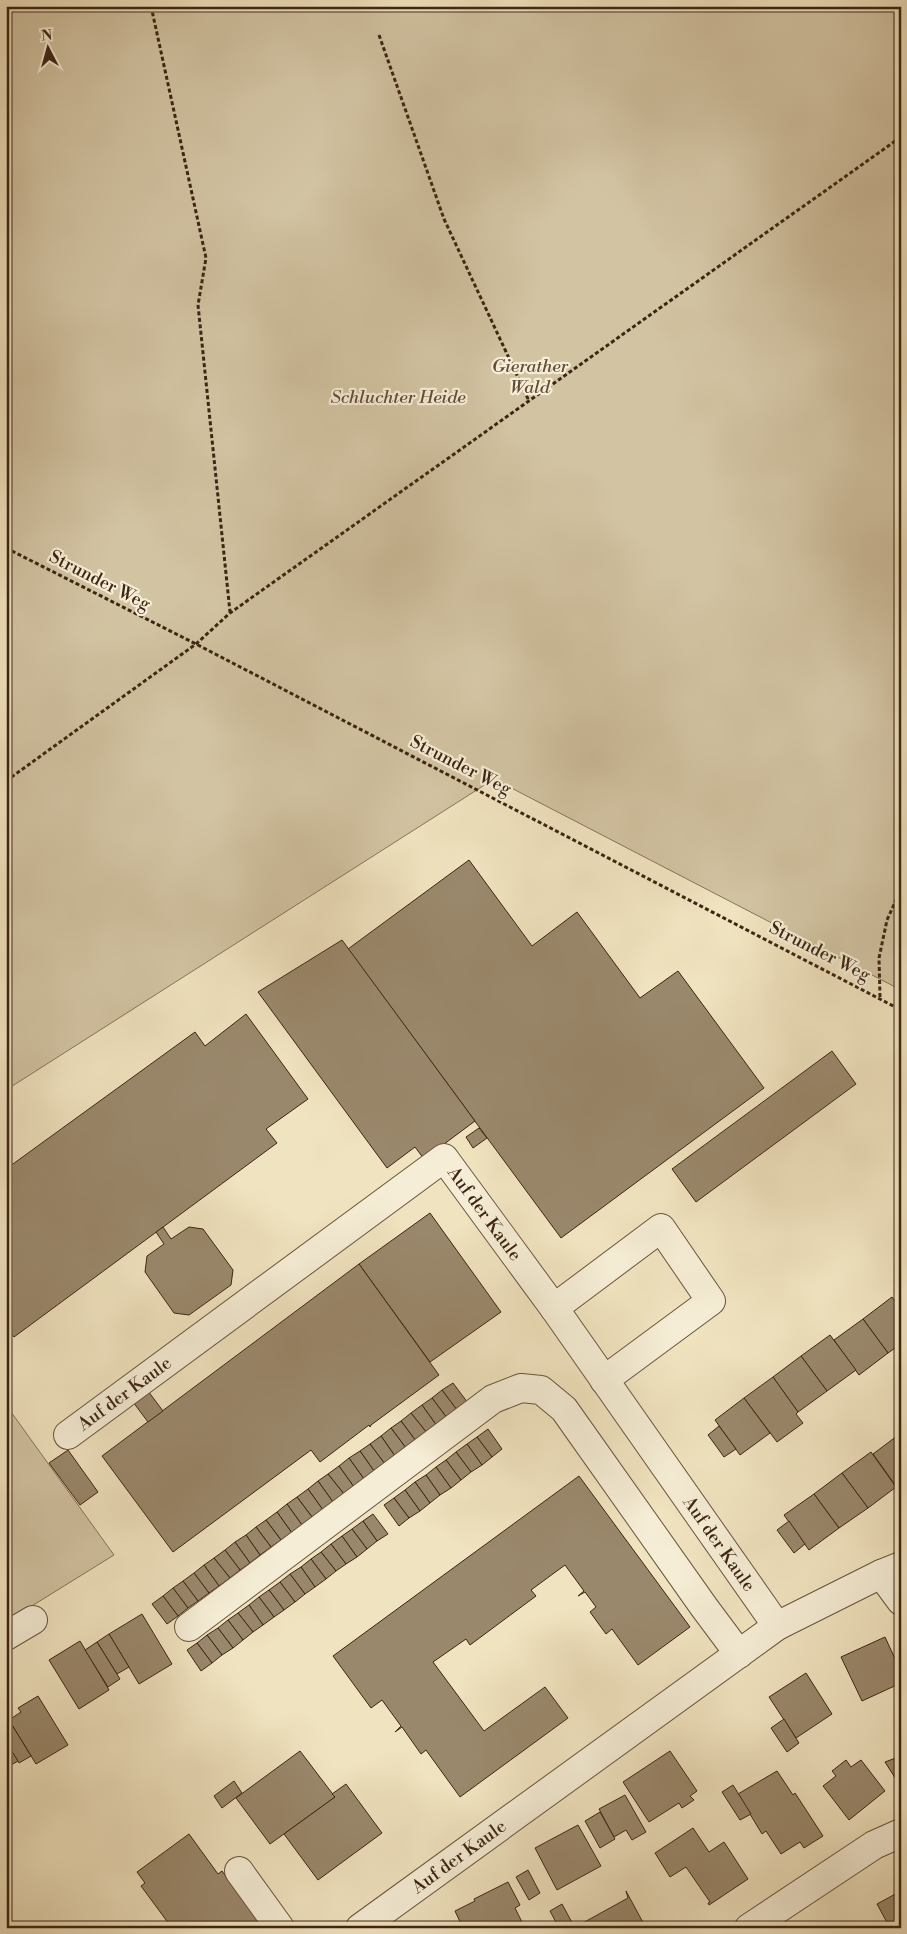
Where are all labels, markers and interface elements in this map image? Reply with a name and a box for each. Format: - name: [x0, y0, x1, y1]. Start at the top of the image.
- north arrow: [22, 22, 72, 72]
- text: N: [40, 27, 53, 46]
- park label: Gierather Wald: [492, 355, 569, 399]
- park label: Schluchter Heide: [330, 386, 466, 409]
- street label: Strunder Weg: [45, 545, 155, 616]
- street label: Strunder Weg: [406, 730, 516, 801]
- street label: Strunder Weg: [765, 916, 875, 987]
- street label: Auf der Kaule: [442, 1161, 527, 1266]
- street label: Auf der Kaule: [72, 1352, 176, 1437]
- street label: Auf der Kaule: [677, 1491, 760, 1596]
- street label: Auf der Kaule: [407, 1815, 511, 1899]

